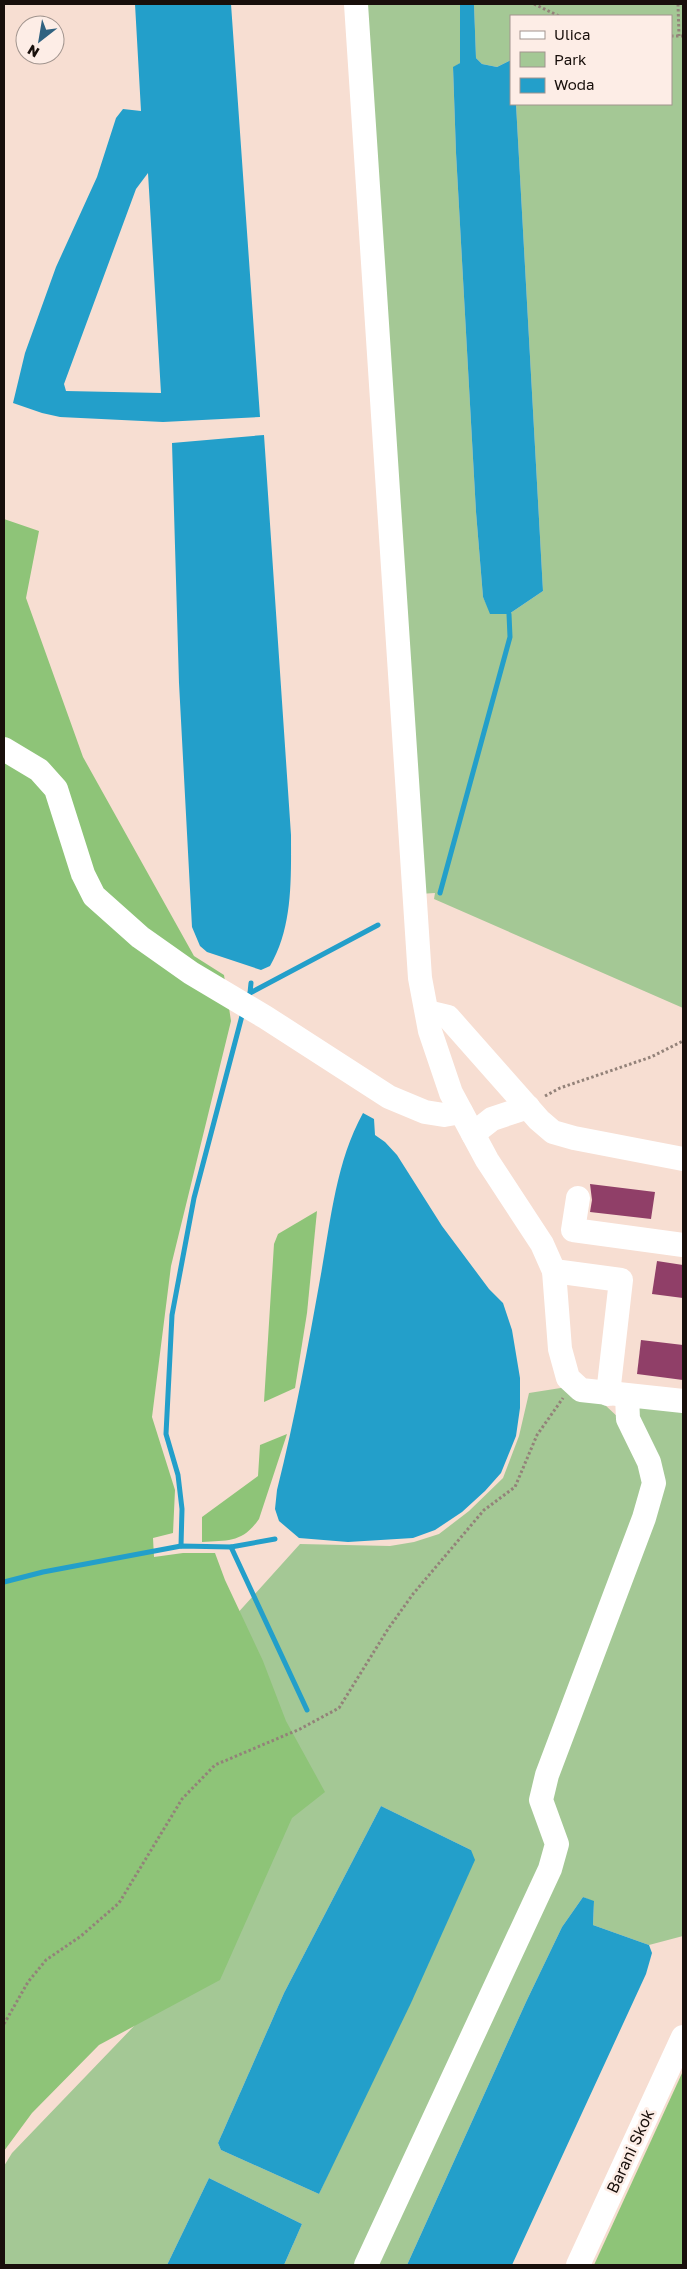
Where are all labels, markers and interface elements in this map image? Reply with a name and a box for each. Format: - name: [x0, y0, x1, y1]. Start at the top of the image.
- north arrow: [15, 15, 65, 65]
- legend: [510, 15, 672, 105]
- text: Ulica: [554, 25, 590, 43]
- text: N: [24, 42, 42, 62]
- text: Park: [554, 50, 587, 68]
- text: Woda: [554, 75, 595, 93]
- street label: Barani Skok: [602, 2106, 658, 2196]

